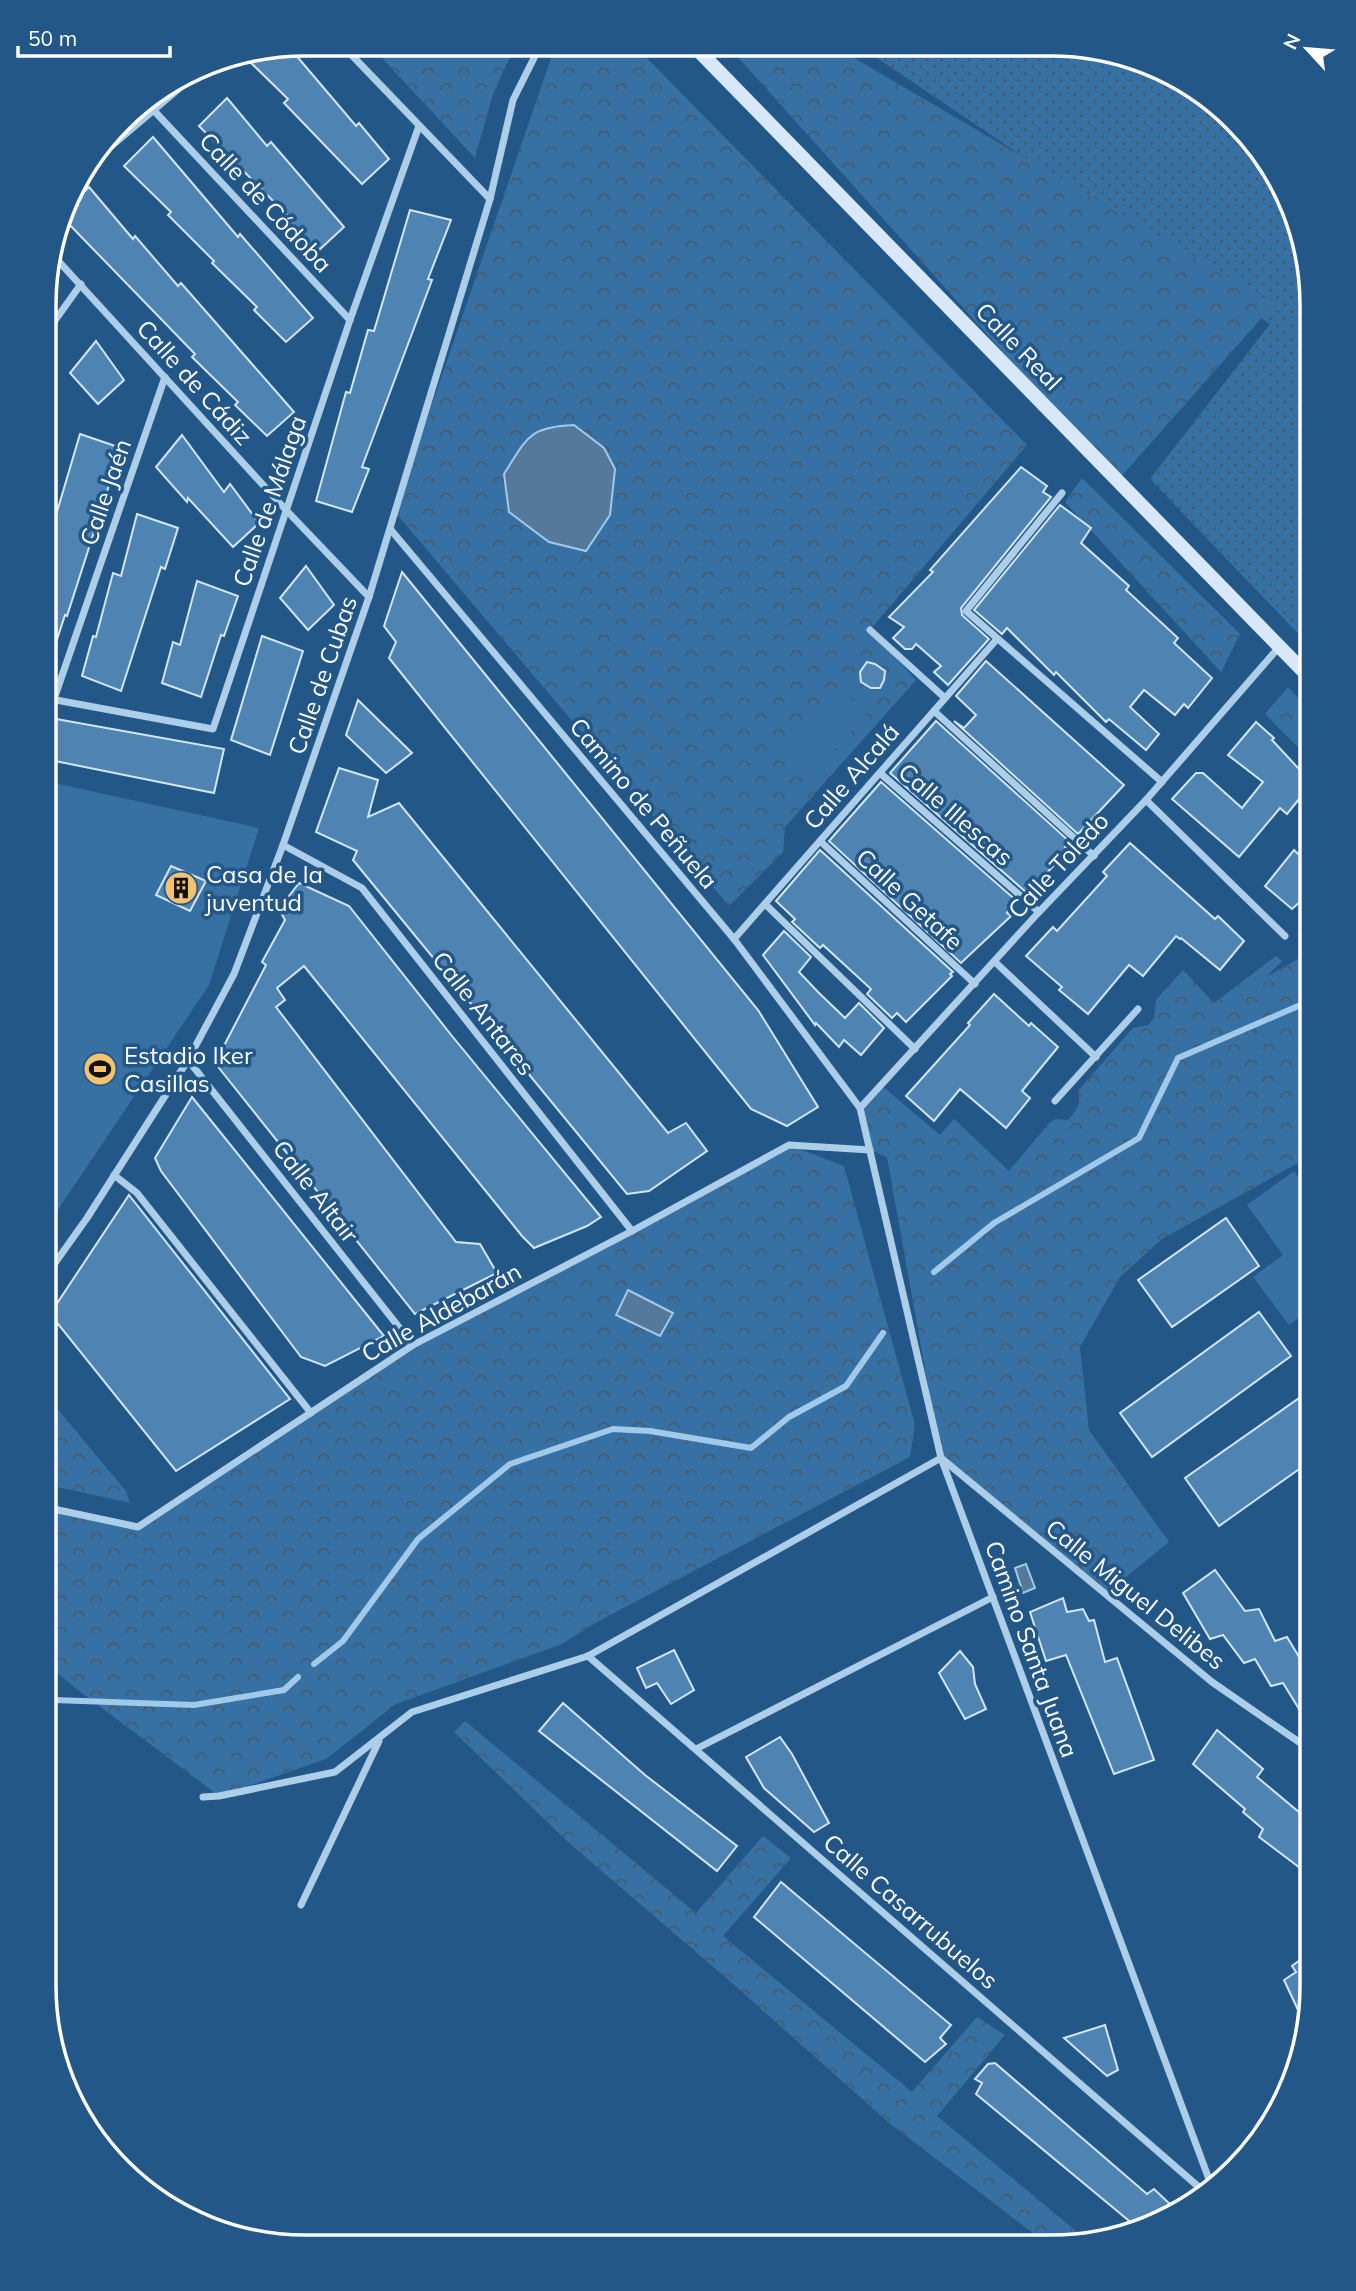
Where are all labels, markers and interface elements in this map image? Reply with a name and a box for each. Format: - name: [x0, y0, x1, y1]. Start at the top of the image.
- scale bar: [18, 14, 170, 58]
- north arrow: [1272, 14, 1342, 84]
- text: 50 m: [28, 25, 77, 51]
- text: N: [1278, 30, 1306, 53]
- street label: Calle de Códoba: [193, 126, 339, 278]
- street label: Calle Real: [970, 296, 1068, 396]
- street label: Calle de Cádiz: [131, 313, 259, 451]
- street label: Calle de Málaga: [226, 412, 312, 590]
- street label: Calle Jaén: [73, 435, 137, 549]
- street label: Calle de Cubas: [281, 592, 363, 758]
- street label: Camino de Peñuela: [564, 711, 724, 895]
- street label: Calle Alcalá: [797, 717, 905, 835]
- street label: Calle Illescas: [893, 756, 1019, 872]
- street label: Calle Toledo: [1001, 806, 1115, 924]
- street label: Calle Getafe: [850, 842, 970, 956]
- place label: Casa de la juventud: [204, 859, 323, 917]
- building icon: Casa de la juventud: [162, 869, 200, 907]
- street label: Calle Antares: [426, 945, 542, 1081]
- place label: Estadio Iker Casillas: [124, 1040, 253, 1098]
- sports icon: Estadio Iker Casillas: [81, 1050, 119, 1088]
- street label: Calle Altair: [267, 1134, 365, 1248]
- street label: Calle Aldebarán: [356, 1256, 526, 1368]
- street label: Calle Miguel Delibes: [1040, 1512, 1232, 1676]
- street label: Camino Santa Juana: [979, 1537, 1085, 1761]
- street label: Calle Casarrubuelos: [817, 1827, 1005, 1995]

